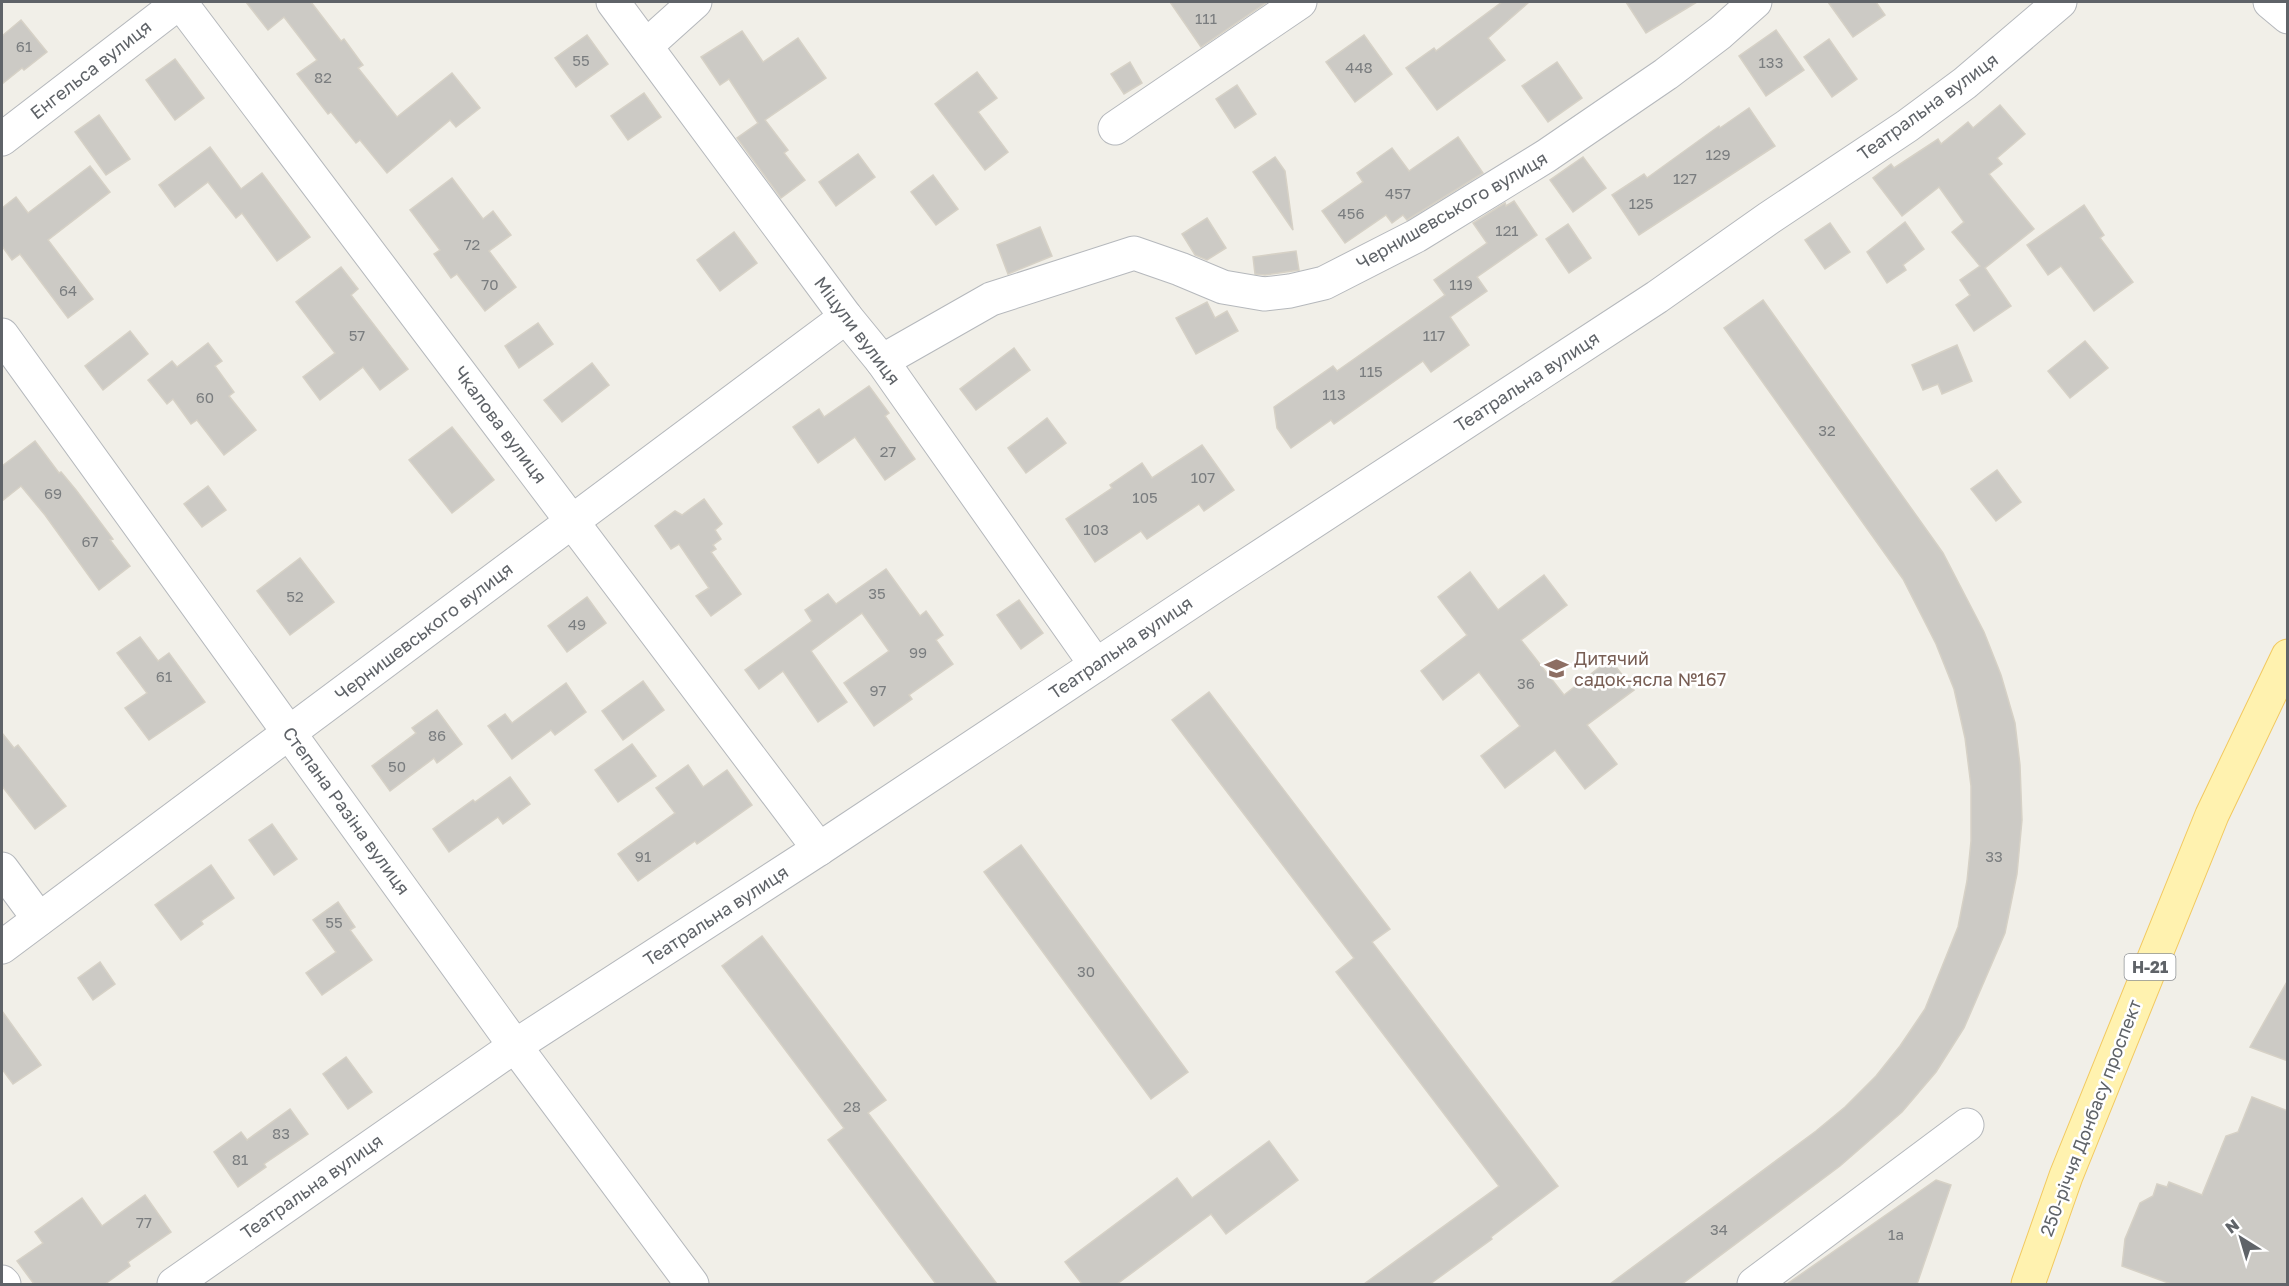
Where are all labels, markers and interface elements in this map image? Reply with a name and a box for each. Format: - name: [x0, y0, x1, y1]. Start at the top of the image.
- house number: 111: [1195, 9, 1217, 27]
- street label: Енгельса вулиця: [25, 15, 155, 123]
- house number: 61: [16, 37, 32, 55]
- street label: Театральна вулиця: [1853, 48, 2002, 165]
- house number: 55: [572, 51, 590, 69]
- house number: 133: [1759, 53, 1783, 71]
- house number: 448: [1345, 58, 1373, 76]
- house number: 82: [314, 68, 332, 86]
- house number: 129: [1705, 145, 1731, 163]
- street label: Чернишевського вулиця: [1352, 146, 1551, 274]
- house number: 127: [1673, 169, 1697, 187]
- house number: 457: [1385, 184, 1411, 202]
- house number: 125: [1629, 194, 1653, 212]
- house number: 456: [1338, 204, 1364, 222]
- house number: 121: [1495, 221, 1519, 239]
- house number: 72: [464, 235, 480, 253]
- street label: Міцули вулиця: [810, 272, 906, 389]
- house number: 70: [481, 275, 499, 293]
- house number: 119: [1449, 275, 1473, 293]
- house number: 64: [59, 281, 77, 299]
- house number: 57: [349, 326, 365, 344]
- house number: 117: [1423, 326, 1445, 344]
- street label: Театральна вулиця: [1450, 326, 1603, 436]
- street label: Чкалова вулиця: [450, 361, 552, 487]
- house number: 115: [1359, 362, 1383, 380]
- house number: 113: [1322, 385, 1346, 403]
- house number: 60: [196, 388, 214, 406]
- house number: 32: [1818, 421, 1836, 439]
- house number: 27: [880, 442, 896, 460]
- house number: 107: [1191, 468, 1215, 486]
- house number: 69: [44, 484, 62, 502]
- house number: 105: [1132, 488, 1158, 506]
- house number: 103: [1083, 520, 1109, 538]
- house number: 67: [81, 532, 99, 550]
- street label: Чернишевського вулиця: [330, 557, 517, 705]
- house number: 35: [868, 584, 886, 602]
- house number: 52: [286, 587, 304, 605]
- street label: Театральна вулиця: [1045, 591, 1196, 703]
- house number: 49: [568, 615, 586, 633]
- house number: 99: [909, 643, 927, 661]
- place label: Дитячий садок-ясла №167: [1574, 647, 1726, 690]
- school or university icon: Дитячий садок-ясла №167: [1543, 656, 1569, 682]
- house number: 61: [156, 667, 172, 685]
- house number: 36: [1517, 674, 1535, 692]
- house number: 97: [869, 681, 887, 699]
- street label: Степана Разіна вулиця: [278, 722, 415, 899]
- house number: 86: [428, 726, 446, 744]
- house number: 50: [388, 757, 406, 775]
- house number: 91: [635, 847, 651, 865]
- house number: 33: [1985, 847, 2003, 865]
- street label: Театральна вулиця: [639, 860, 792, 970]
- house number: 55: [325, 913, 343, 931]
- road number: Н-21: [2124, 954, 2176, 980]
- house number: 30: [1077, 962, 1095, 980]
- street label: 250-річчя Донбасу проспект: [2035, 996, 2146, 1239]
- house number: 28: [843, 1097, 861, 1115]
- house number: 83: [272, 1124, 290, 1142]
- street label: Театральна вулиця: [236, 1129, 387, 1243]
- house number: 81: [232, 1150, 248, 1168]
- north arrow: [2211, 1208, 2271, 1268]
- house number: 77: [136, 1213, 152, 1231]
- text: N: [2221, 1214, 2243, 1238]
- house number: 34: [1710, 1220, 1728, 1238]
- house number: 1а: [1888, 1225, 1904, 1243]

